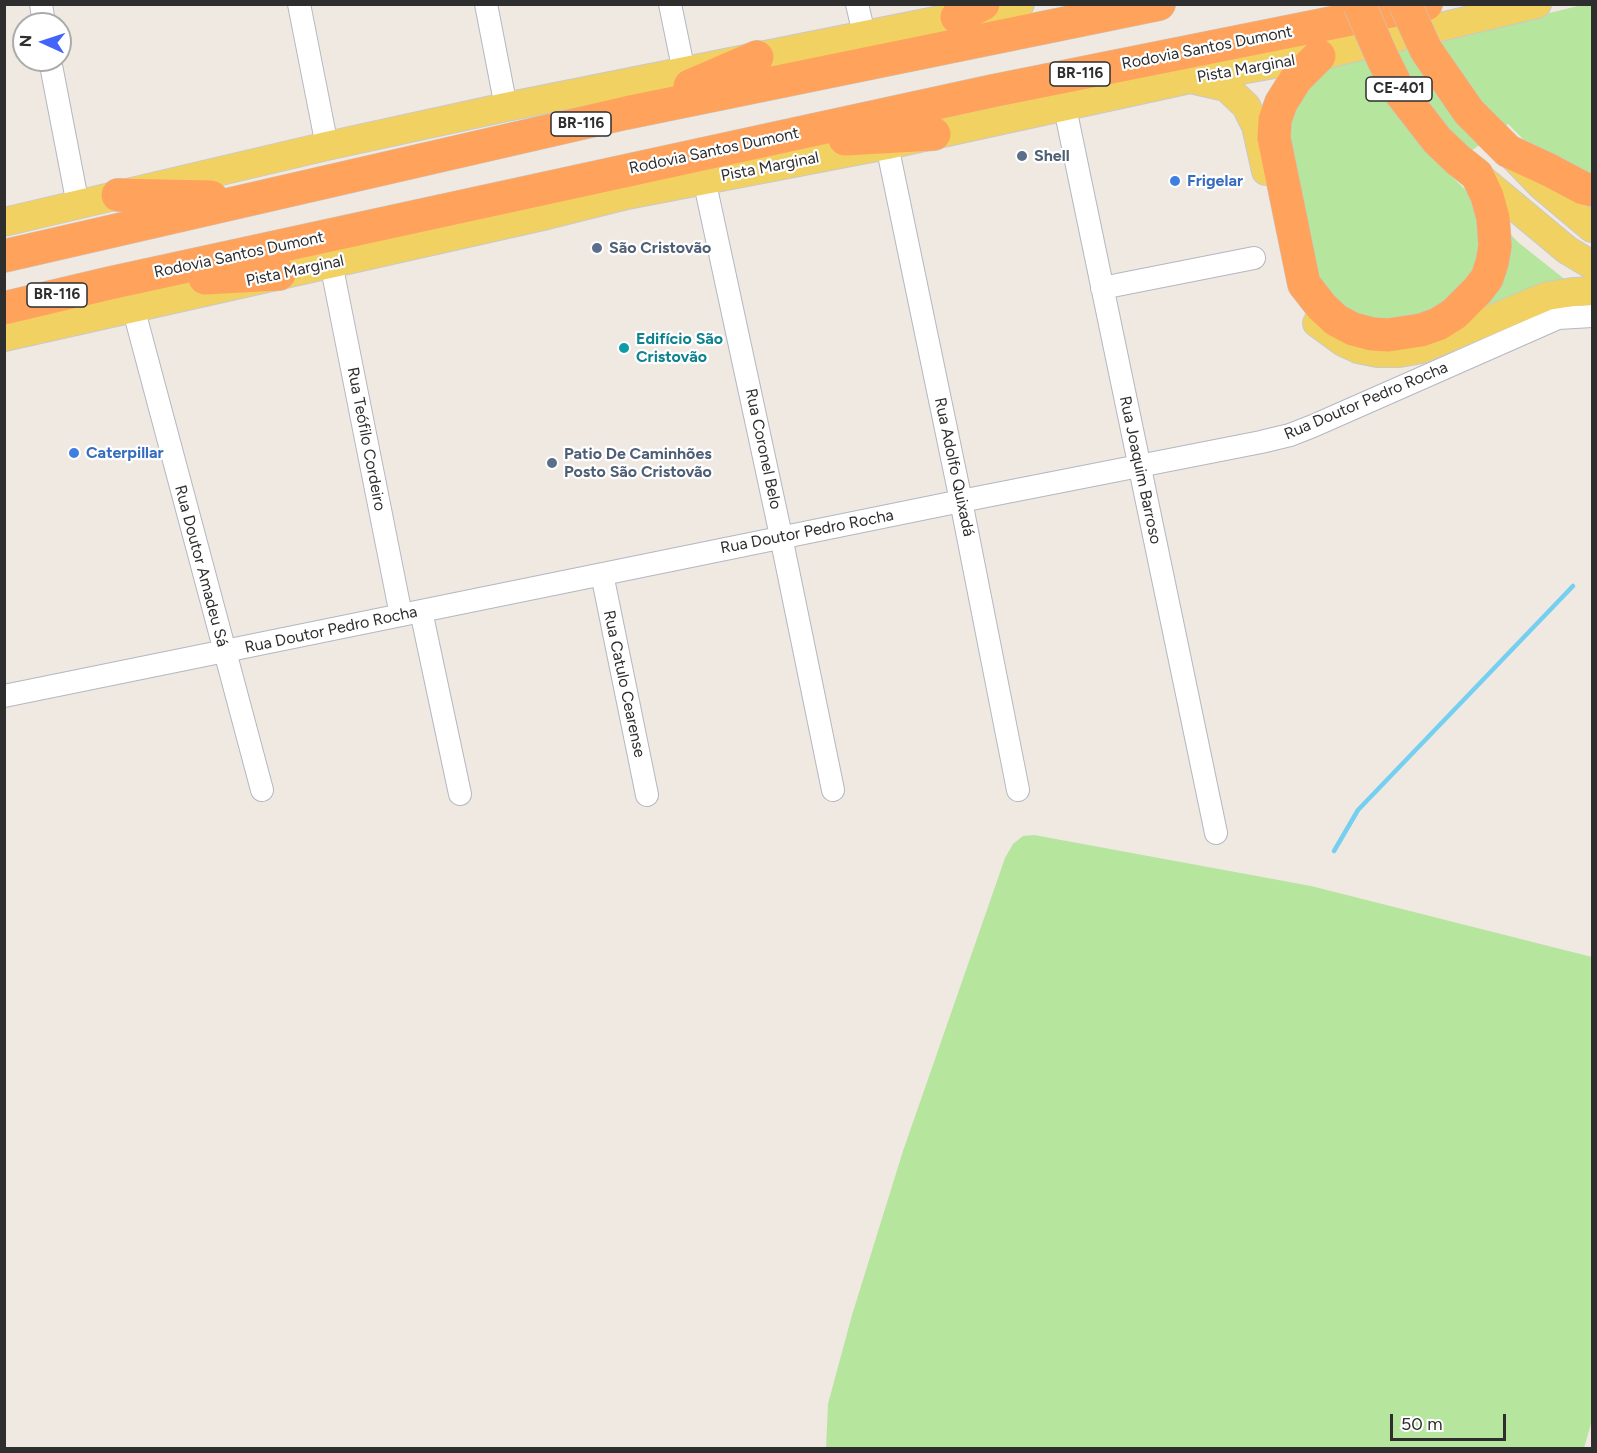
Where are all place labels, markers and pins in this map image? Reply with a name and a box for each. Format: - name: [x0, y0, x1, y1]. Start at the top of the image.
- place label: Shell: [1034, 146, 1070, 166]
- marker: Shell: [1015, 149, 1029, 163]
- place label: Frigelar: [1187, 171, 1243, 191]
- marker: Frigelar: [1168, 174, 1182, 188]
- place label: São Cristovão: [609, 238, 711, 258]
- marker: São Cristovão: [590, 241, 604, 255]
- place label: Edifício São Cristovão: [636, 329, 723, 367]
- marker: Edifício São Cristovão: [617, 341, 631, 355]
- place label: Caterpillar: [86, 443, 164, 463]
- place label: Patio De Caminhões Posto São Cristovão: [564, 444, 712, 482]
- marker: Caterpillar: [67, 446, 81, 460]
- marker: Patio De Caminhões Posto São Cristovão: [545, 456, 559, 470]

